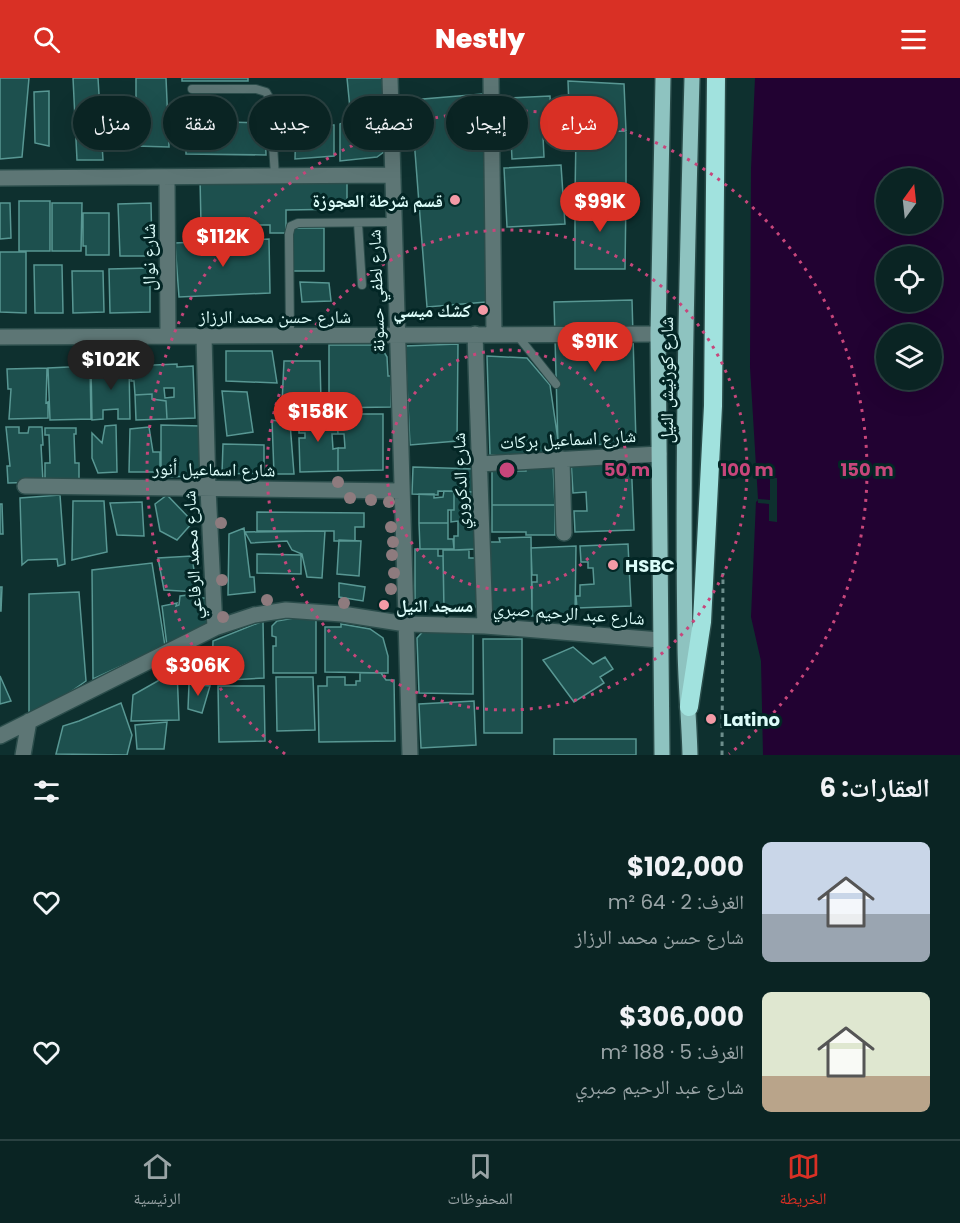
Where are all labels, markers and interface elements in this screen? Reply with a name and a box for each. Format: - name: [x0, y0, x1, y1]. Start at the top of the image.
- text: Nestly: [435, 20, 525, 57]
- icon: search: [30, 23, 63, 56]
- icon: menu: [897, 23, 930, 56]
- chip: منزل: [73, 96, 151, 150]
- chip: شقة: [163, 96, 237, 150]
- chip: جديد: [249, 96, 331, 150]
- chip: تصفية: [343, 96, 434, 150]
- chip: إيجار: [446, 96, 528, 150]
- chip: شراء: [540, 96, 618, 150]
- north arrow: [876, 168, 942, 234]
- map controls: [876, 168, 942, 390]
- pin: $99K: [564, 182, 636, 233]
- text: $99K: [574, 187, 626, 215]
- place label: قسم شرطة العجوزة: [312, 188, 443, 213]
- marker: قسم شرطة العجوزة: [448, 193, 462, 207]
- pin: $112K: [181, 217, 265, 268]
- text: $112K: [196, 222, 250, 250]
- street label: شارع نوال: [136, 223, 161, 291]
- street label: شارع لطفي حسونة: [361, 229, 393, 353]
- button: locate: [876, 246, 942, 312]
- place label: كشك ميسي: [393, 298, 471, 325]
- marker: كشك ميسي: [476, 303, 490, 317]
- street label: شارع حسن محمد الرزاز: [198, 304, 351, 329]
- street label: شارع كورنيش النيل: [654, 317, 679, 443]
- pin: $91K: [559, 322, 631, 373]
- button: layers: [876, 324, 942, 390]
- text: $91K: [572, 327, 618, 355]
- pin: $102K: [69, 340, 153, 391]
- text: $102K: [81, 345, 141, 373]
- pin: $158K: [276, 392, 360, 443]
- text: $158K: [288, 397, 348, 425]
- street label: شارع اسماعيل بركات: [499, 423, 637, 455]
- street label: شارع الدكروري: [446, 432, 477, 530]
- street label: شارع اسماعيل أنور: [151, 455, 276, 483]
- text: 50 m: [604, 457, 650, 482]
- text: 100 m: [720, 457, 774, 482]
- text: 150 m: [840, 457, 894, 482]
- centre of rings: [497, 460, 517, 480]
- street label: شارع محمد الرفاعي: [176, 490, 210, 620]
- place label: HSBC: [625, 553, 675, 578]
- marker: HSBC: [606, 558, 620, 572]
- place label: مسجد النيل: [396, 593, 473, 618]
- street label: شارع عبد الرحيم صبري: [492, 595, 646, 633]
- marker: مسجد النيل: [377, 598, 391, 612]
- pin: $306K: [156, 646, 240, 697]
- text: $306K: [166, 651, 230, 679]
- place label: Latino: [723, 707, 780, 732]
- marker: Latino: [704, 712, 718, 726]
- text: العقارات: 6: [820, 770, 930, 806]
- icon: filters: [30, 775, 63, 808]
- text: $102,000: [627, 849, 744, 885]
- icon: home: [810, 866, 882, 938]
- icon: heart: [30, 886, 63, 919]
- text: الغرف: 2 · 64 m²: [608, 888, 744, 916]
- text: شارع حسن محمد الرزاز: [575, 923, 744, 951]
- text: $306,000: [619, 999, 744, 1035]
- icon: home: [810, 1016, 882, 1088]
- icon: heart: [30, 1036, 63, 1069]
- text: الغرف: 5 · 188 m²: [600, 1038, 744, 1066]
- text: شارع عبد الرحيم صبري: [575, 1073, 744, 1101]
- tab: الرئيسية: [133, 1150, 181, 1214]
- tab: المحفوظات: [448, 1150, 513, 1214]
- tab: الخريطة: [780, 1150, 827, 1214]

